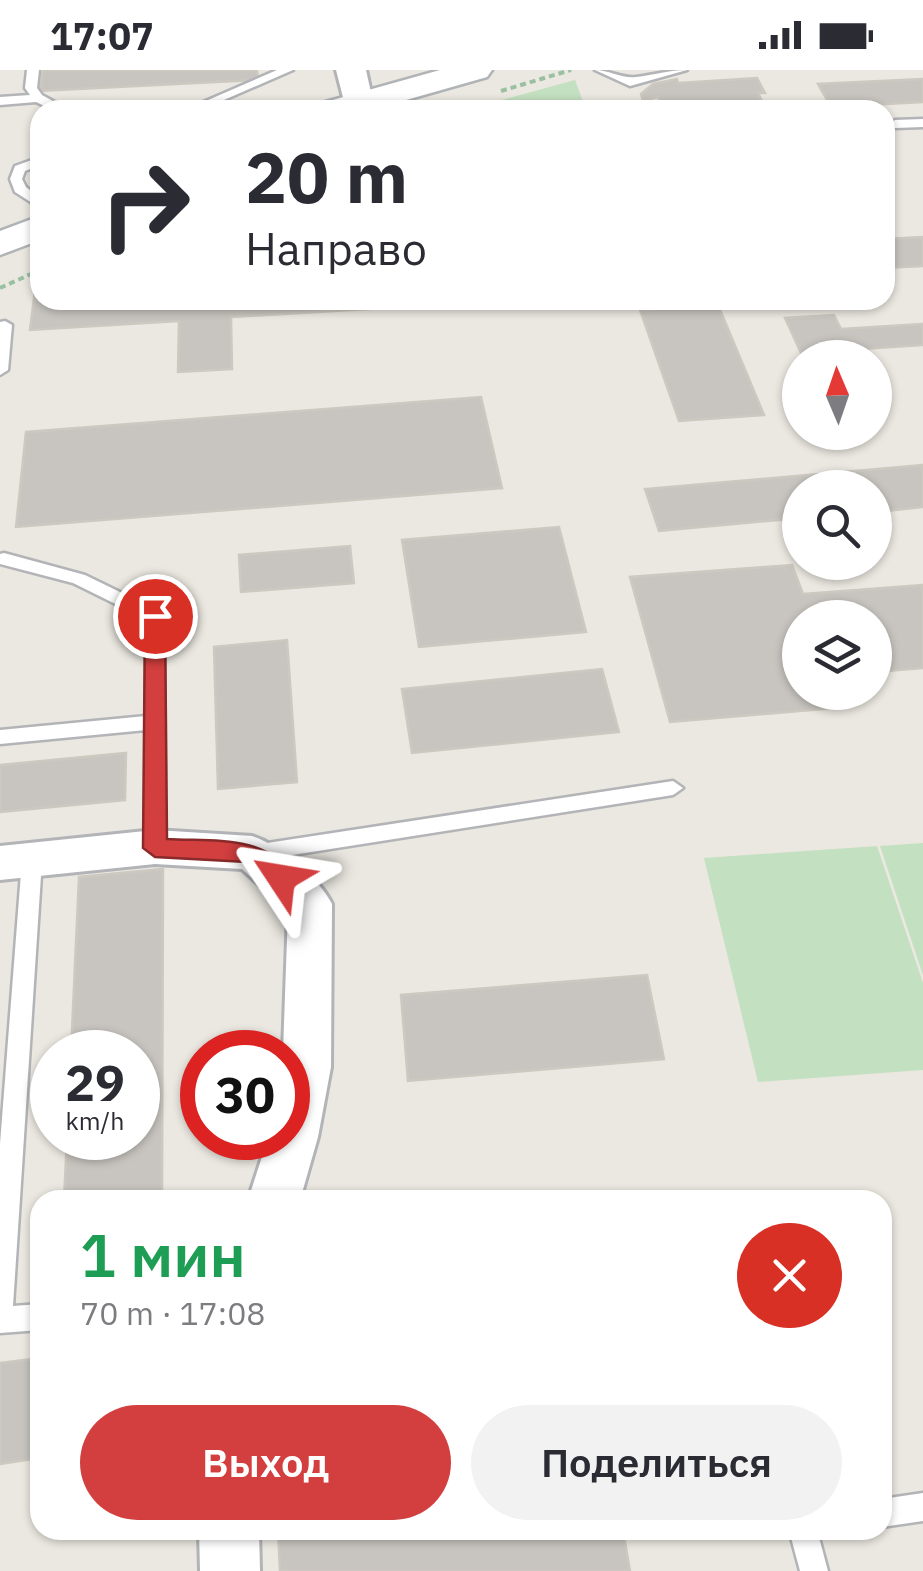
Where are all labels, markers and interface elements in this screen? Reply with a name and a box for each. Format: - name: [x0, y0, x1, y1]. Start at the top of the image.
- text: 17:07: [50, 11, 154, 60]
- text: 20 m: [245, 131, 408, 222]
- icon: right: [80, 140, 210, 270]
- text: Направо: [245, 219, 427, 277]
- north arrow: [782, 340, 892, 450]
- map controls: [782, 340, 892, 710]
- button: search: [782, 470, 892, 580]
- pin: [113, 574, 198, 659]
- icon: arrive: [128, 589, 183, 644]
- button: layers: [782, 600, 892, 710]
- position arrow: [229, 826, 333, 930]
- speed limit sign: 30: [180, 1030, 310, 1160]
- text: 29: [65, 1050, 125, 1115]
- text: km/h: [66, 1104, 124, 1137]
- text: 1 мин: [80, 1215, 246, 1294]
- button: close: [737, 1223, 842, 1328]
- text: 70 m · 17:08: [80, 1292, 266, 1334]
- button: Выход: [80, 1405, 451, 1520]
- button: Поделиться: [471, 1405, 842, 1520]

